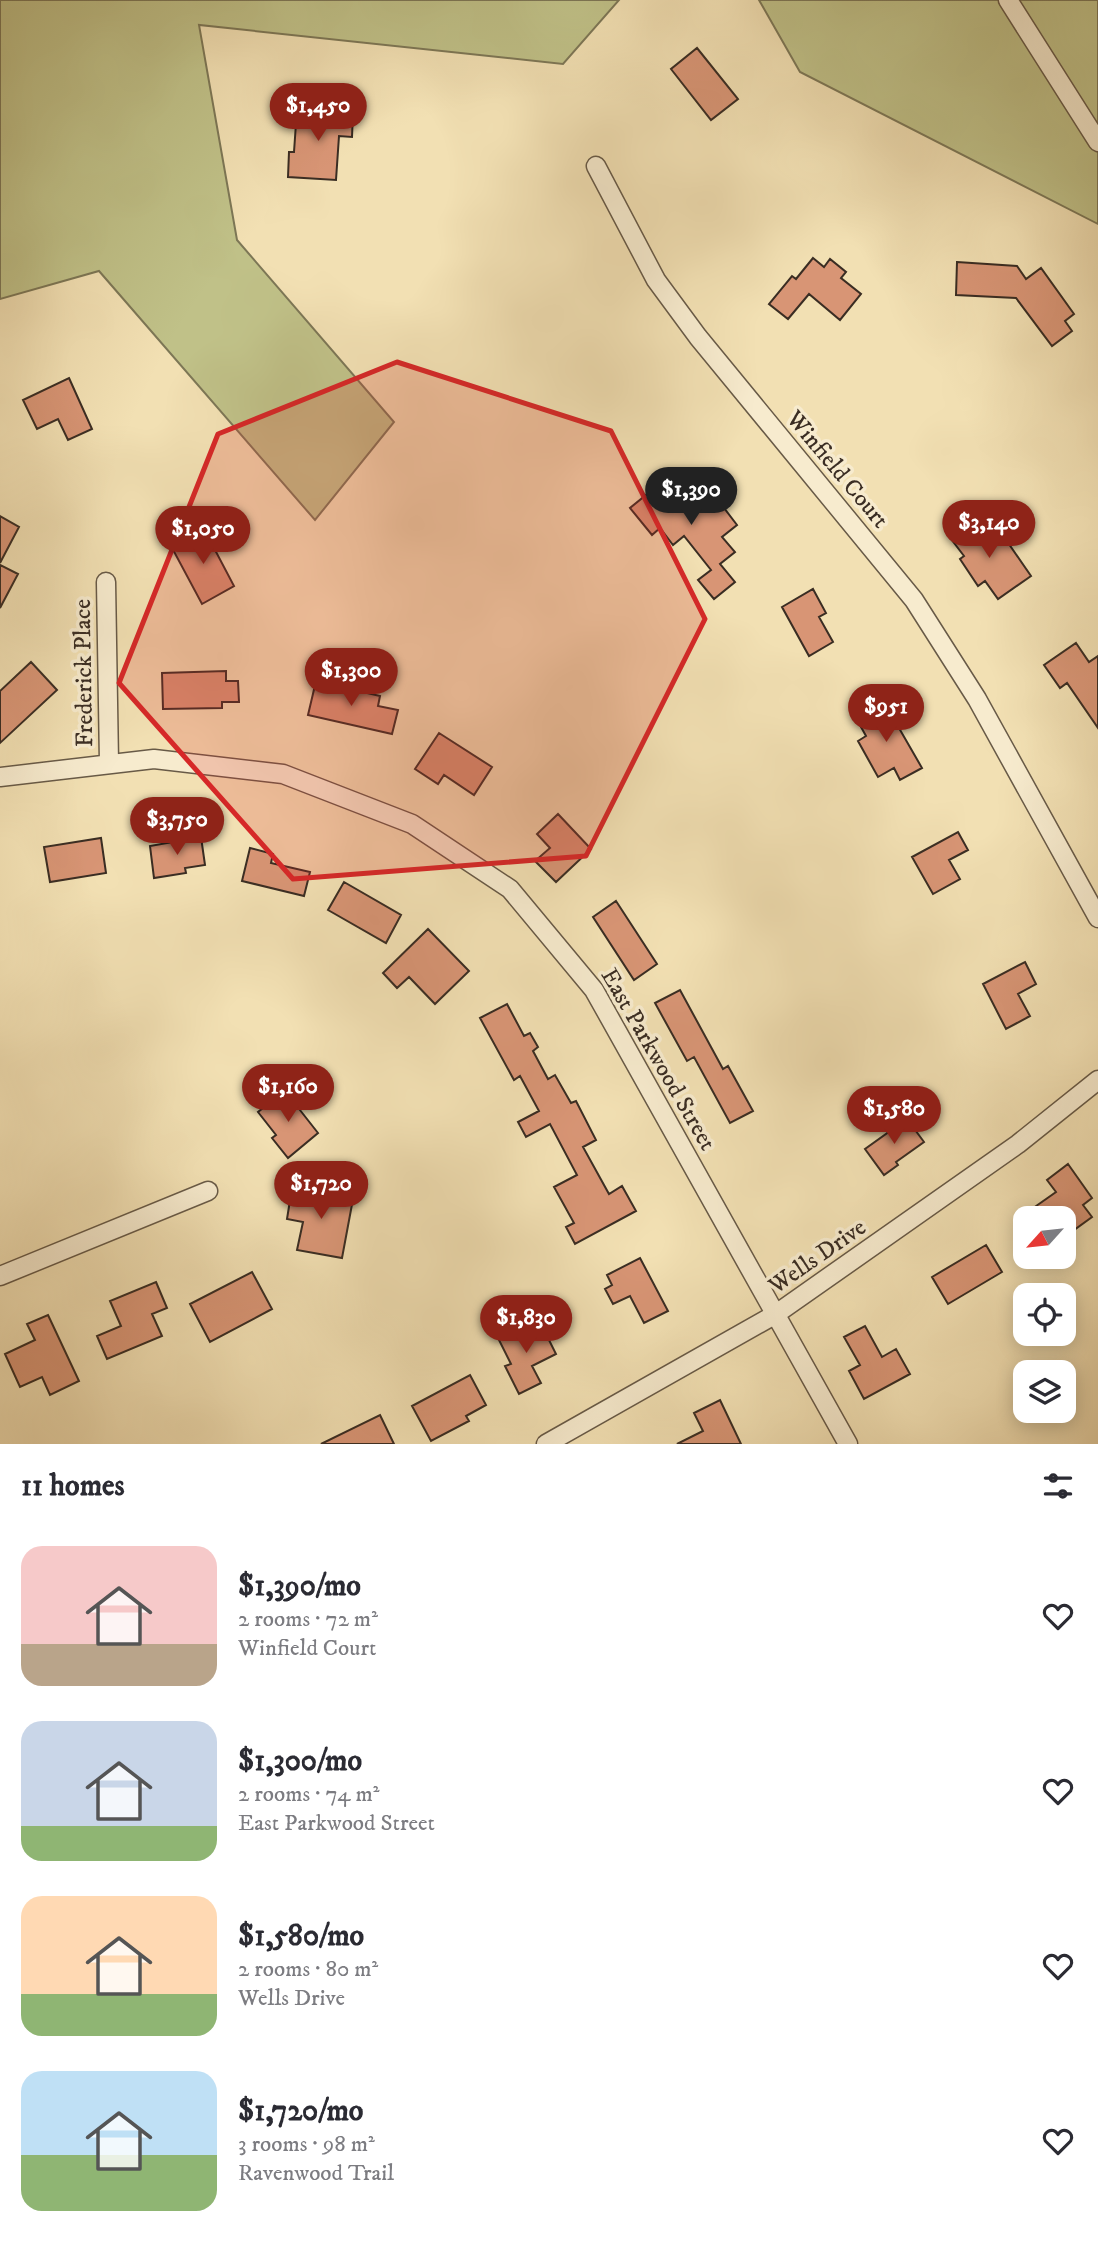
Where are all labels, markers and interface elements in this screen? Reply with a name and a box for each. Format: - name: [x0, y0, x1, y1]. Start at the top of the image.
- pin: $1,450: [261, 83, 375, 143]
- text: $1,450: [286, 91, 350, 120]
- street label: Winfield Court: [779, 404, 895, 535]
- pin: $1,390: [634, 468, 748, 527]
- text: $1,390: [661, 475, 721, 504]
- pin: $3,140: [932, 500, 1046, 560]
- pin: $1,050: [146, 506, 260, 566]
- text: $3,140: [958, 508, 1020, 537]
- text: $1,050: [171, 514, 235, 543]
- street label: Frederick Place: [68, 599, 100, 747]
- pin: $1,300: [294, 648, 408, 708]
- text: $1,300: [321, 656, 381, 685]
- pin: $951: [845, 684, 927, 744]
- text: $951: [864, 692, 908, 721]
- pin: $3,750: [120, 798, 234, 857]
- text: $3,750: [146, 805, 208, 834]
- street label: East Parkwood Street: [594, 963, 723, 1156]
- pin: $1,160: [231, 1064, 345, 1124]
- text: $1,160: [258, 1072, 318, 1101]
- pin: $1,580: [837, 1086, 951, 1146]
- text: $1,580: [863, 1094, 925, 1123]
- pin: $1,720: [264, 1162, 378, 1221]
- text: $1,720: [290, 1169, 352, 1198]
- north arrow: [1013, 1206, 1076, 1269]
- map controls: [1013, 1206, 1076, 1423]
- street label: Wells Drive: [762, 1212, 872, 1302]
- button: locate: [1013, 1283, 1076, 1346]
- pin: $1,830: [469, 1296, 583, 1355]
- text: $1,830: [496, 1303, 556, 1332]
- button: layers: [1013, 1360, 1076, 1423]
- icon: filters: [1039, 1467, 1077, 1505]
- text: 11 homes: [21, 1468, 125, 1505]
- text: $1,390/mo: [238, 1568, 361, 1605]
- icon: home: [77, 1574, 161, 1658]
- icon: heart: [1039, 1597, 1077, 1635]
- text: 2 rooms · 72 m²: [238, 1605, 378, 1634]
- text: Winfield Court: [238, 1634, 376, 1663]
- text: $1,300/mo: [238, 1743, 362, 1780]
- icon: home: [77, 1749, 161, 1833]
- icon: heart: [1039, 1772, 1077, 1810]
- text: 2 rooms · 74 m²: [238, 1780, 379, 1809]
- text: East Parkwood Street: [238, 1809, 435, 1838]
- text: $1,580/mo: [238, 1918, 364, 1955]
- icon: home: [77, 1924, 161, 2008]
- icon: heart: [1039, 1947, 1077, 1985]
- text: 2 rooms · 80 m²: [238, 1955, 378, 1984]
- text: Wells Drive: [238, 1984, 345, 2013]
- text: $1,720/mo: [238, 2093, 363, 2130]
- icon: home: [77, 2099, 161, 2183]
- icon: heart: [1039, 2122, 1077, 2160]
- text: 3 rooms · 98 m²: [238, 2130, 375, 2159]
- text: Ravenwood Trail: [238, 2159, 394, 2188]

